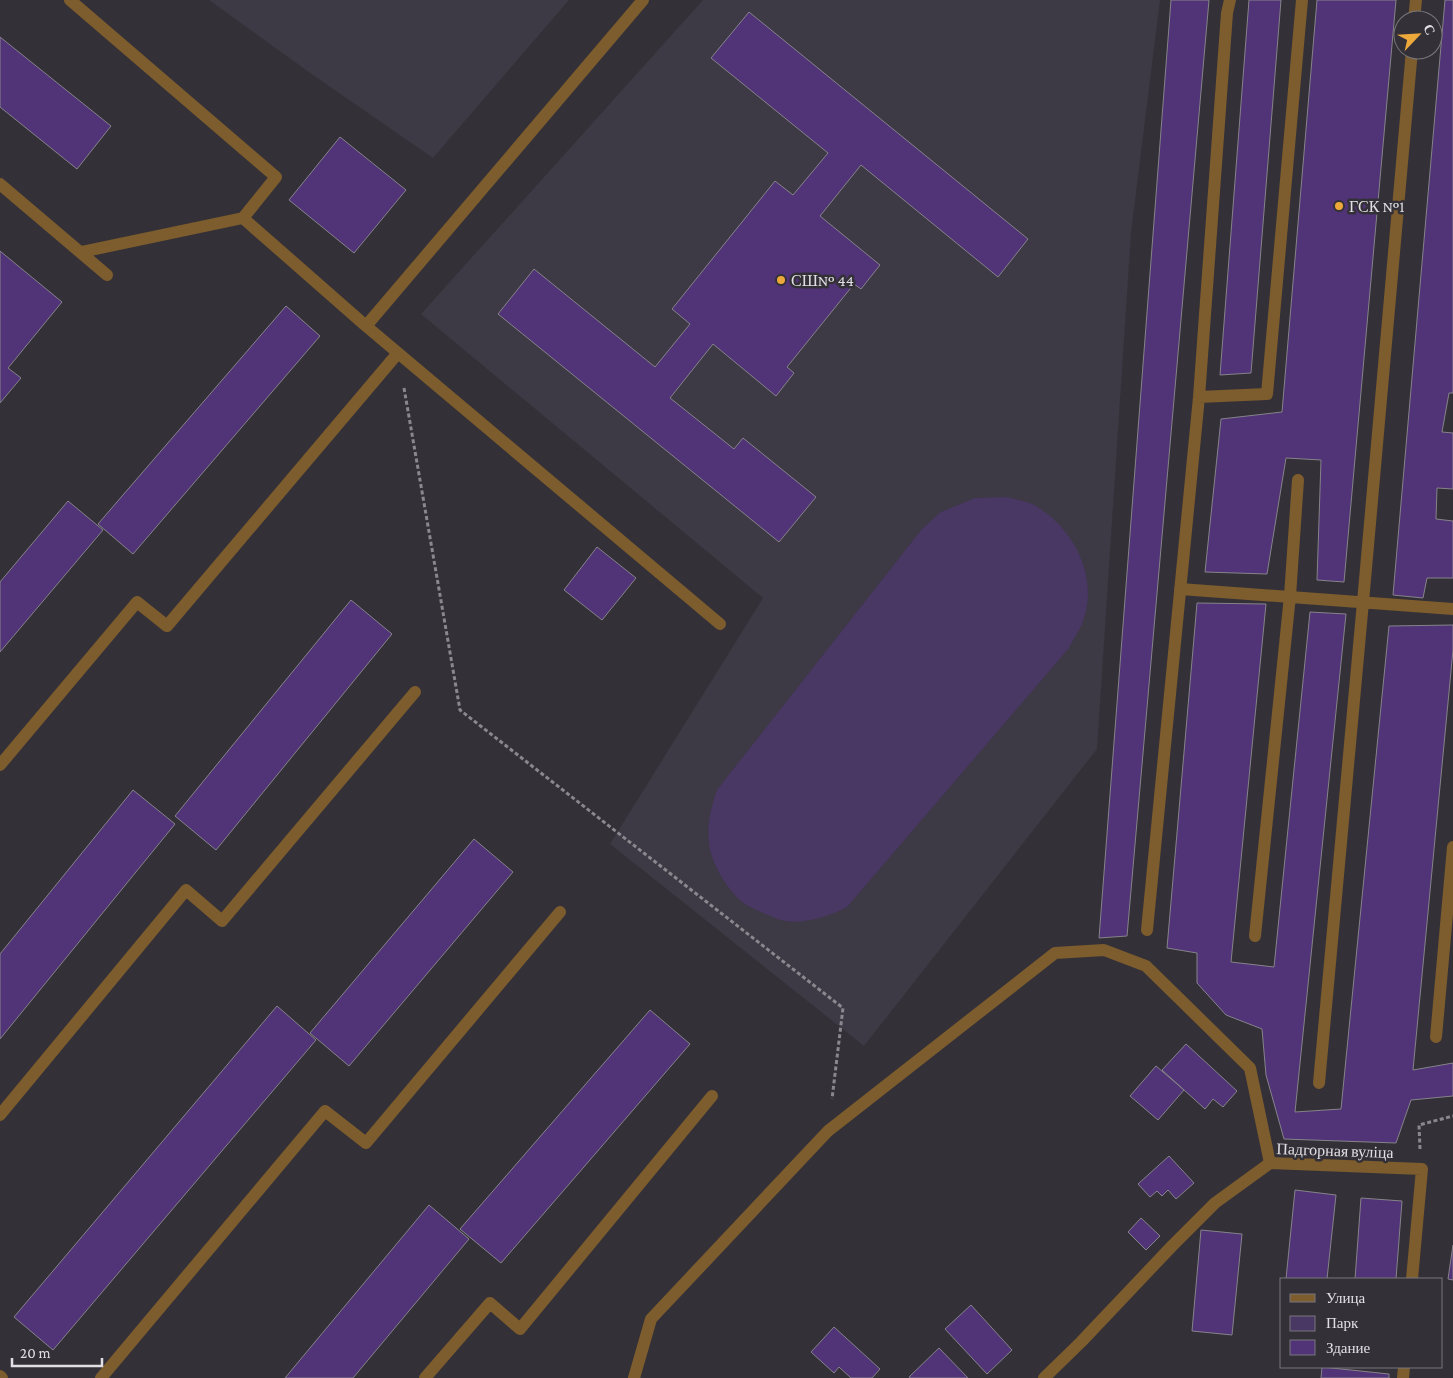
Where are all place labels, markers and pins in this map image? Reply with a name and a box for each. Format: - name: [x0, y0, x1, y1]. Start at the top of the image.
- place label: ГСК №1: [1349, 198, 1404, 215]
- marker: ГСК №1: [1333, 200, 1345, 212]
- place label: СШ№ 44: [791, 272, 854, 289]
- marker: СШ№ 44: [775, 274, 787, 286]

